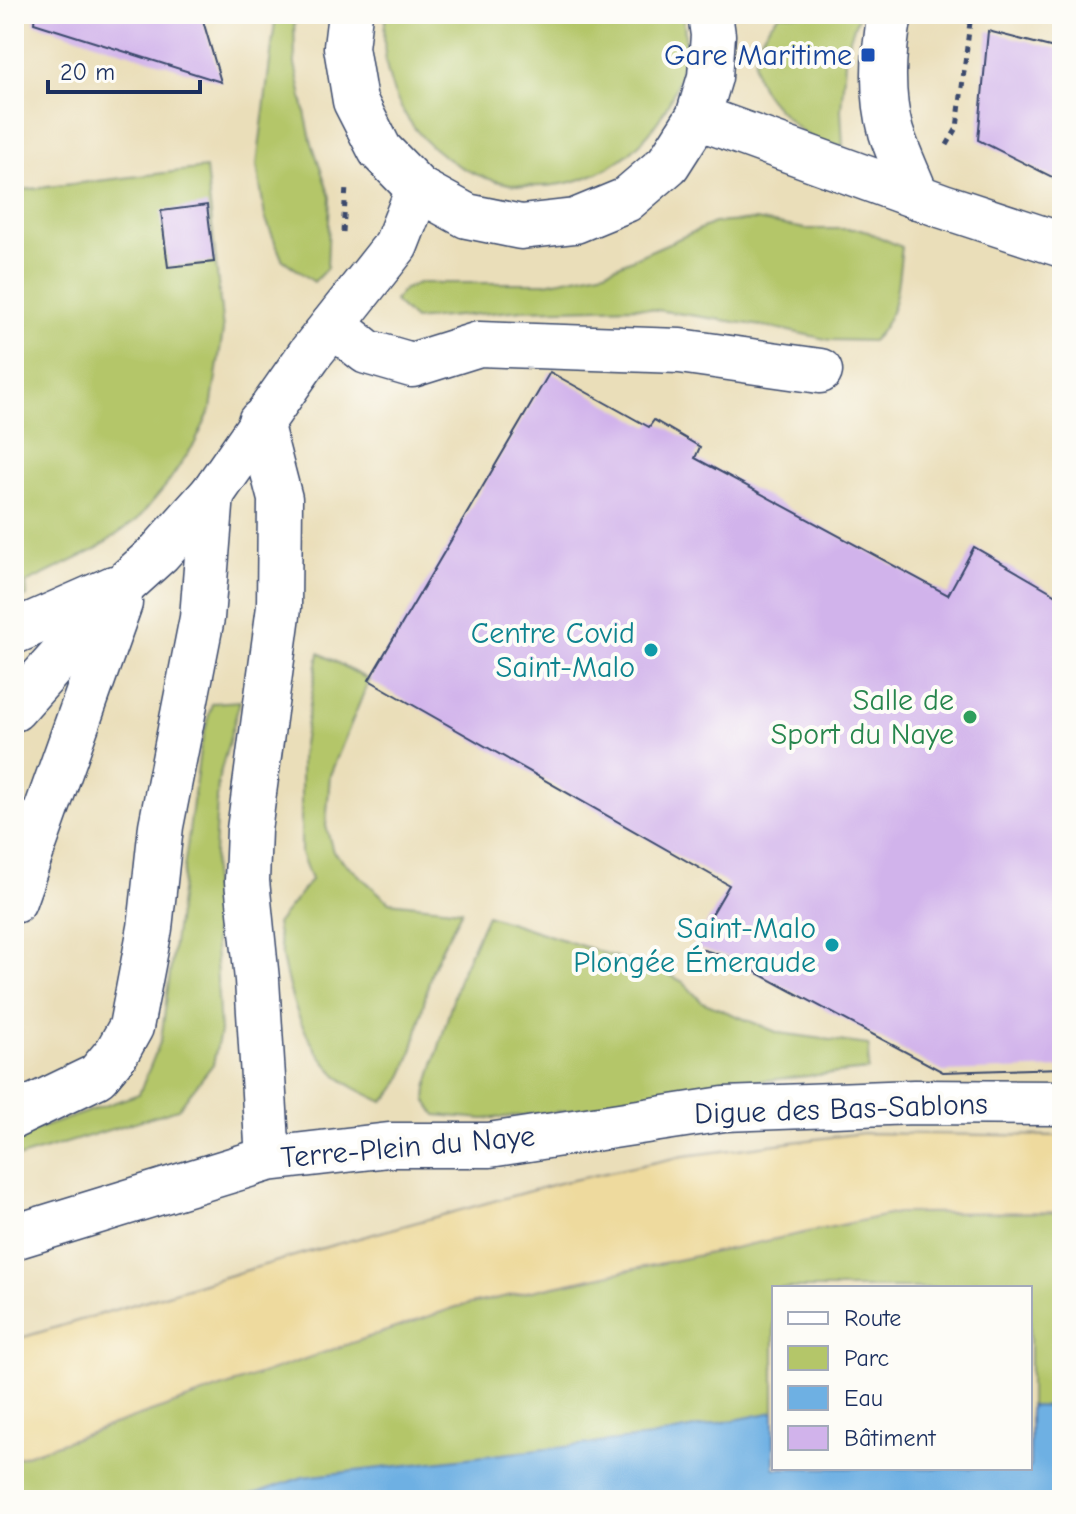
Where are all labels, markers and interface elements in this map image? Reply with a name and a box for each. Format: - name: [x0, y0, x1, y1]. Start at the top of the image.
- place label: Gare Maritime: [664, 38, 852, 73]
- scale bar: [48, 44, 200, 94]
- marker: Gare Maritime: [859, 46, 877, 64]
- text: 20 m: [60, 58, 115, 86]
- place label: Centre Covid Saint-Malo: [471, 616, 635, 685]
- marker: Centre Covid Saint-Malo: [642, 641, 660, 659]
- place label: Salle de Sport du Naye: [771, 683, 954, 752]
- marker: Salle de Sport du Naye: [961, 708, 979, 726]
- place label: Saint-Malo Plongée Émeraude: [573, 911, 816, 980]
- marker: Saint-Malo Plongée Émeraude: [823, 936, 841, 954]
- street label: Digue des Bas-Sablons: [694, 1086, 988, 1132]
- street label: Terre-Plein du Naye: [279, 1118, 537, 1176]
- legend: [772, 1286, 1032, 1470]
- text: Route: [844, 1304, 901, 1332]
- text: Parc: [844, 1344, 889, 1372]
- text: Eau: [844, 1384, 883, 1412]
- text: Bâtiment: [844, 1424, 937, 1452]

